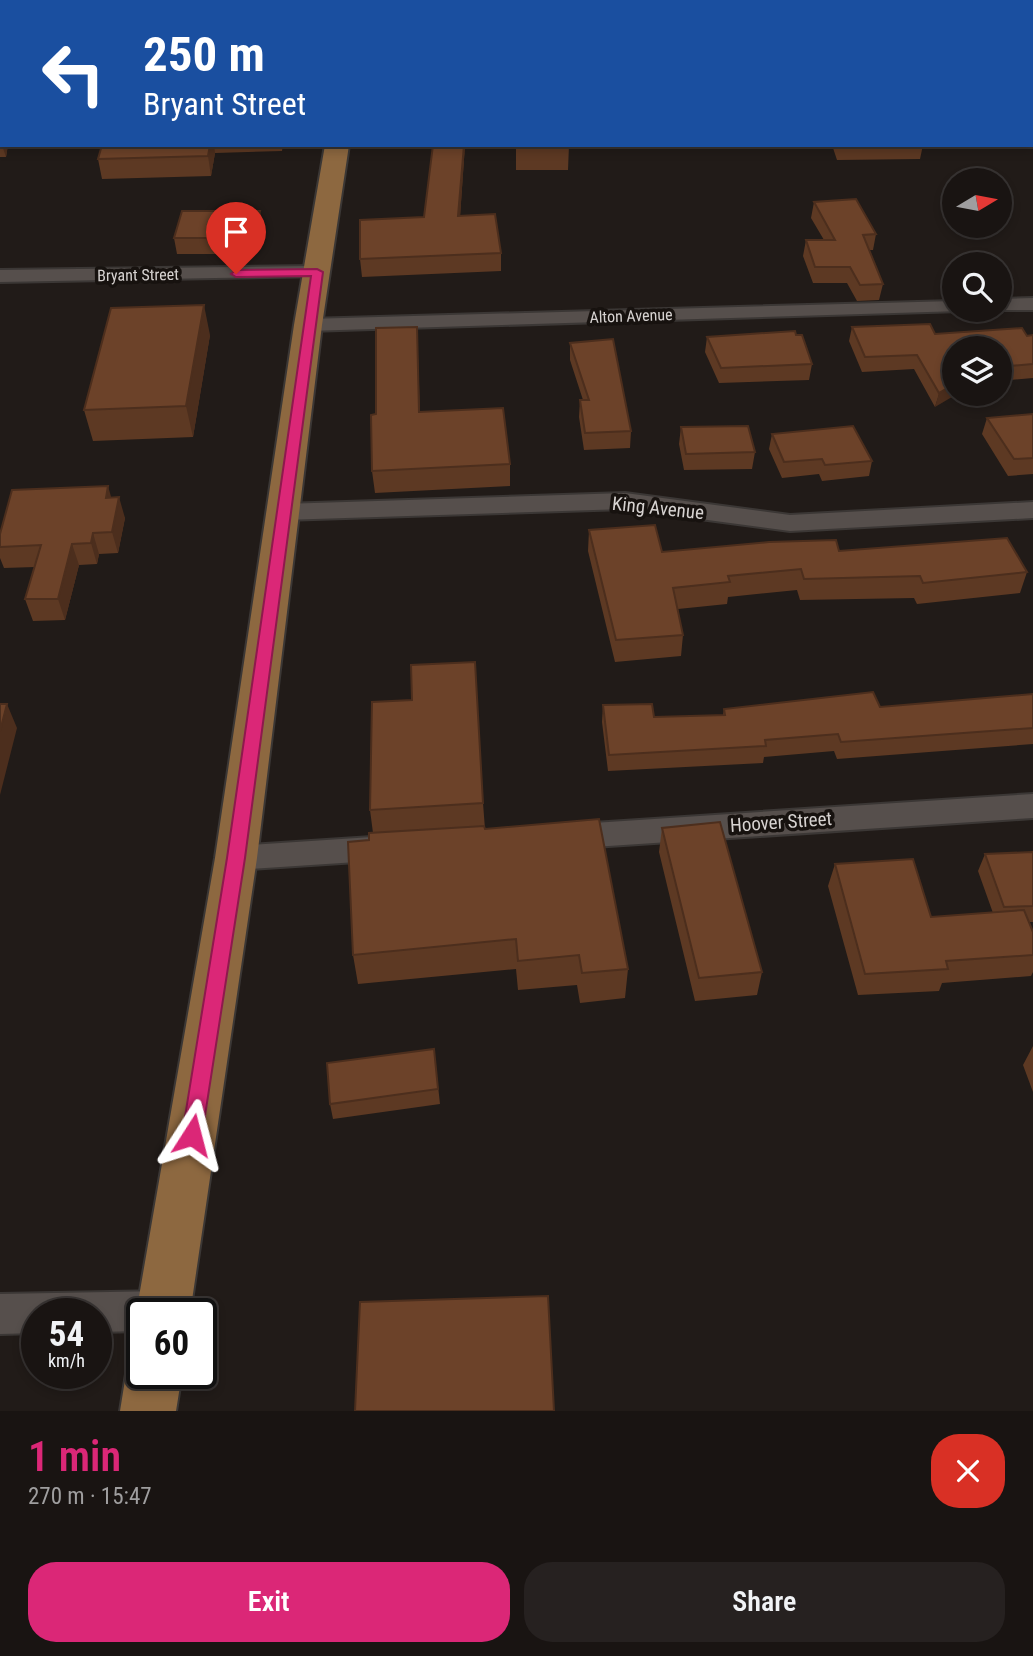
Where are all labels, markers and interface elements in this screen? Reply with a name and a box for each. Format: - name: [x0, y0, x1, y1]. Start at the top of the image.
- text: 250 m: [143, 26, 265, 83]
- icon: left: [28, 28, 119, 119]
- text: Bryant Street: [143, 85, 306, 123]
- north arrow: [942, 168, 1012, 238]
- map controls: [942, 168, 1012, 406]
- pin: [206, 202, 266, 274]
- icon: arrive: [217, 213, 255, 251]
- button: search: [942, 252, 1012, 322]
- street label: Bryant Street: [97, 265, 179, 285]
- street label: Alton Avenue: [589, 305, 673, 327]
- button: layers: [942, 336, 1012, 406]
- street label: King Avenue: [611, 492, 705, 524]
- street label: Hoover Street: [729, 807, 833, 837]
- position arrow: [155, 1098, 229, 1172]
- speed limit sign: 60: [126, 1298, 217, 1389]
- text: 54: [49, 1314, 84, 1355]
- text: km/h: [48, 1350, 85, 1371]
- text: 1 min: [28, 1432, 121, 1481]
- button: close: [931, 1434, 1005, 1508]
- text: 270 m · 15:47: [28, 1483, 152, 1510]
- button: Exit: [28, 1562, 510, 1642]
- button: Share: [524, 1562, 1005, 1642]

